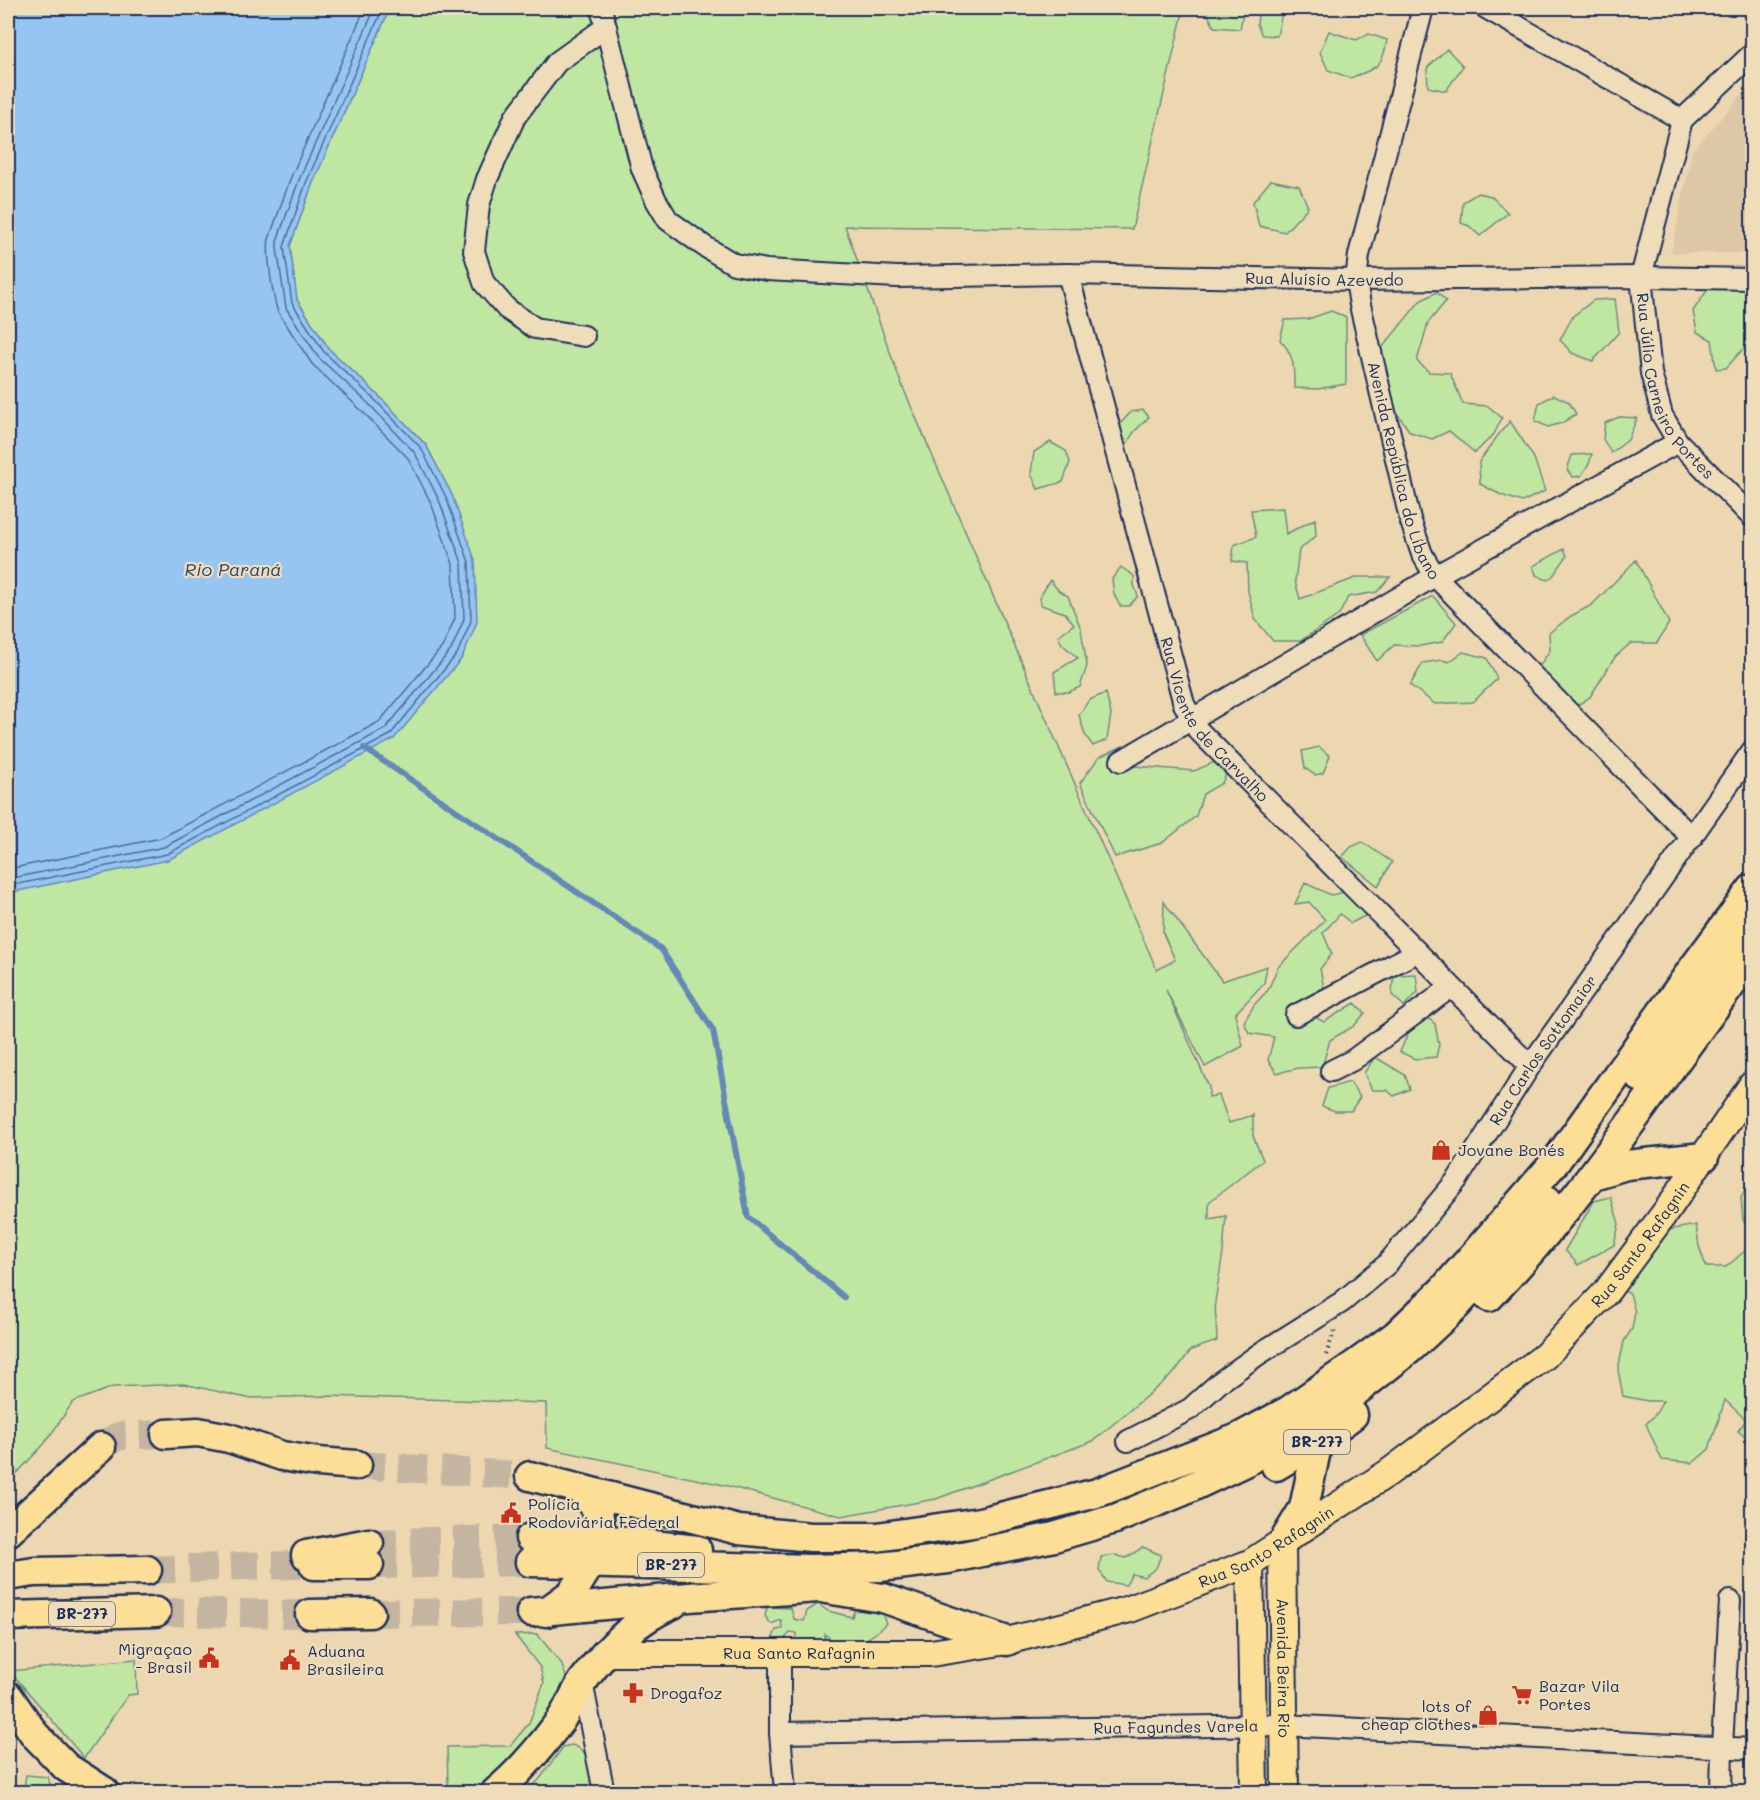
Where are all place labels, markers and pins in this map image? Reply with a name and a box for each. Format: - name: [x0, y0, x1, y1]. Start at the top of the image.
- shop icon: Jovane Bonés: [1429, 1138, 1453, 1162]
- place label: Jovane Bonés: [1458, 1139, 1565, 1160]
- place label: Polícia Rodoviária Federal: [528, 1493, 680, 1532]
- public building icon: Polícia Rodoviária Federal: [499, 1501, 523, 1525]
- place label: Migraçao - Brasil: [118, 1638, 192, 1677]
- place label: Aduana Brasileira: [307, 1640, 384, 1679]
- public building icon: Migraçao - Brasil: [197, 1646, 221, 1670]
- public building icon: Aduana Brasileira: [278, 1648, 302, 1672]
- place label: Bazar Vila Portes: [1539, 1675, 1620, 1714]
- pharmacy icon: Drogafoz: [621, 1681, 645, 1705]
- place label: Drogafoz: [650, 1682, 722, 1703]
- supermarket icon: Bazar Vila Portes: [1510, 1683, 1534, 1707]
- place label: lots of cheap clothes: [1361, 1695, 1472, 1734]
- shop icon: lots of cheap clothes: [1476, 1703, 1500, 1727]

